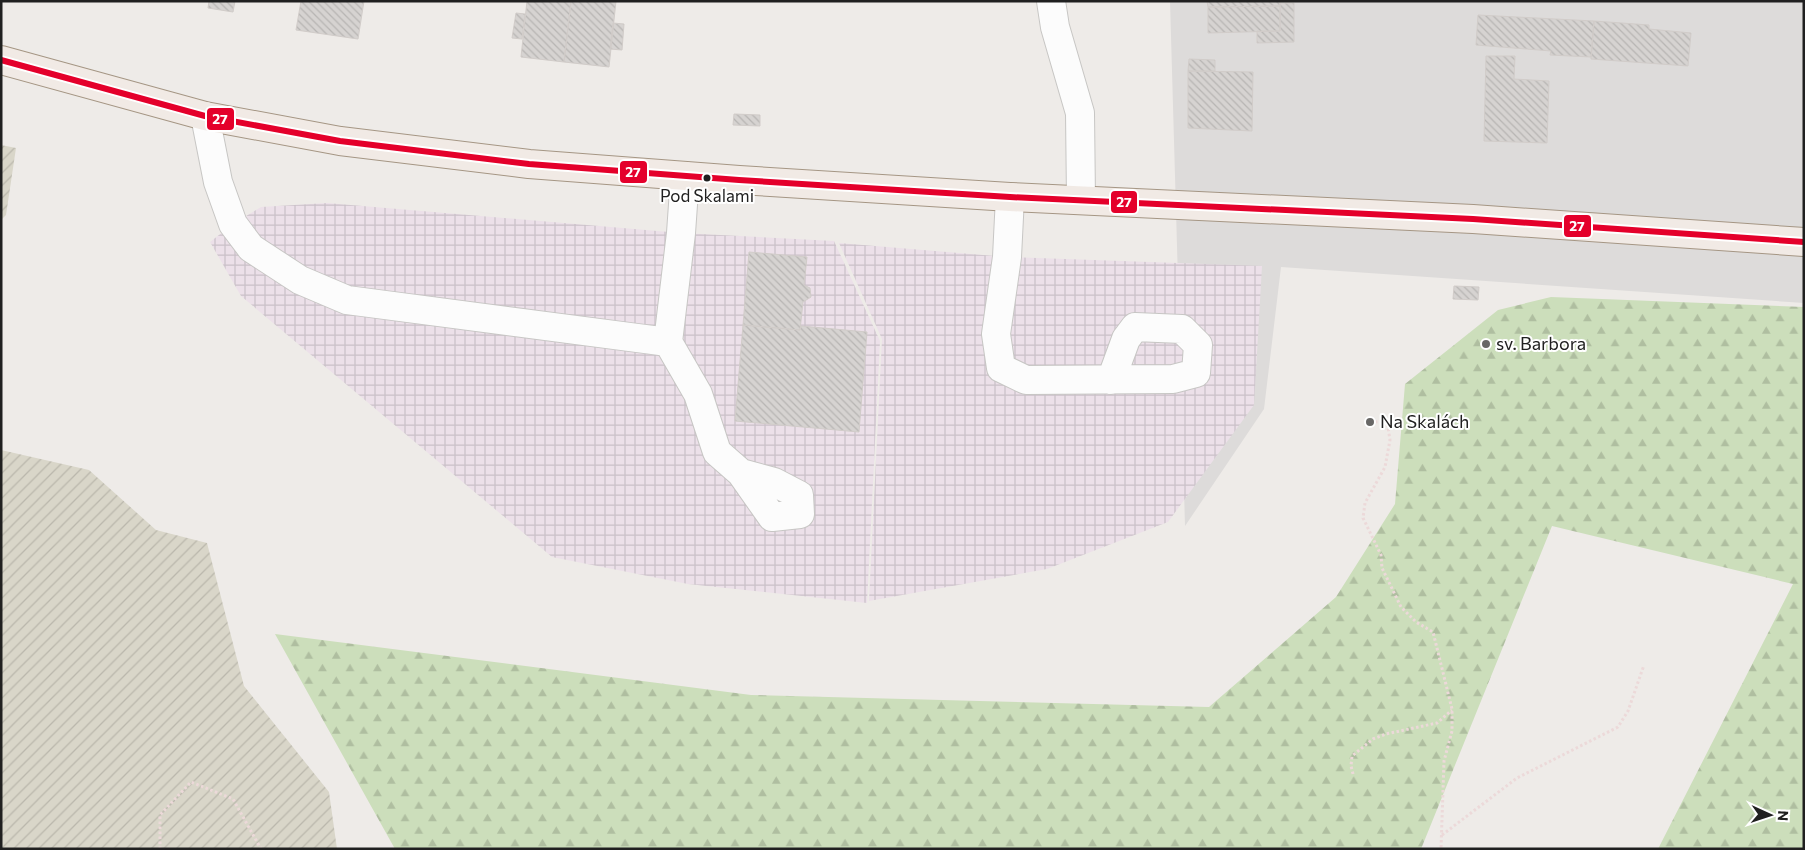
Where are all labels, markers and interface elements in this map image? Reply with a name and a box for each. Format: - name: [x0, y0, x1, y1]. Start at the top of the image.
- line badge: 27: [206, 107, 235, 131]
- text: 27: [212, 110, 228, 127]
- line badge: 27: [619, 160, 648, 184]
- text: 27: [625, 163, 641, 180]
- marker: Pod Skalami: [702, 173, 712, 183]
- place label: Pod Skalami: [660, 185, 754, 206]
- line badge: 27: [1110, 190, 1138, 214]
- text: 27: [1116, 193, 1132, 210]
- line badge: 27: [1563, 214, 1592, 238]
- text: 27: [1569, 217, 1585, 234]
- place label: sv. Barbora: [1496, 332, 1586, 354]
- marker: sv. Barbora: [1480, 338, 1492, 350]
- place label: Na Skalách: [1380, 410, 1469, 432]
- marker: Na Skalách: [1364, 416, 1376, 428]
- north arrow: [1745, 790, 1795, 840]
- text: N: [1775, 810, 1792, 821]

